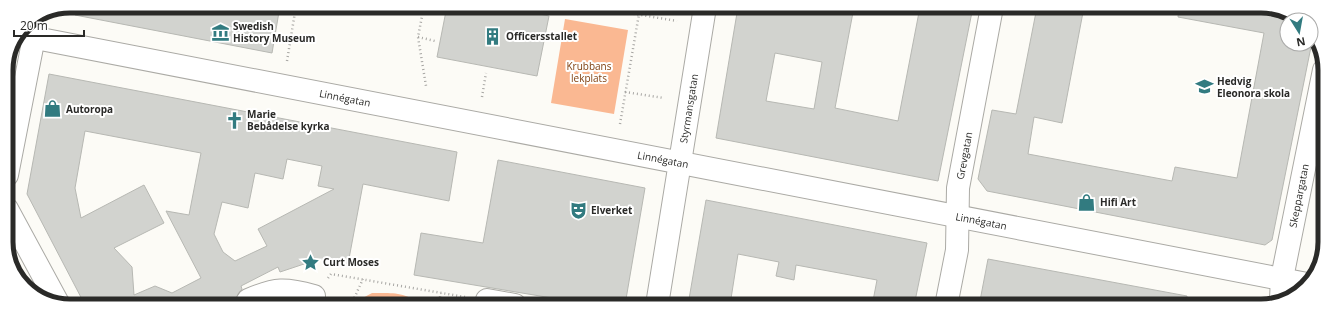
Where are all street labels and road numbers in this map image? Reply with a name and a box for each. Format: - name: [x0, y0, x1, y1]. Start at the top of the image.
- street label: Styrmansgatan: [676, 73, 701, 144]
- street label: Linnégatan: [318, 86, 372, 110]
- street label: Grevgatan: [953, 131, 975, 181]
- street label: Linnégatan: [636, 148, 690, 171]
- street label: Skeppargatan: [1285, 163, 1312, 229]
- street label: Linnégatan: [954, 209, 1008, 233]

